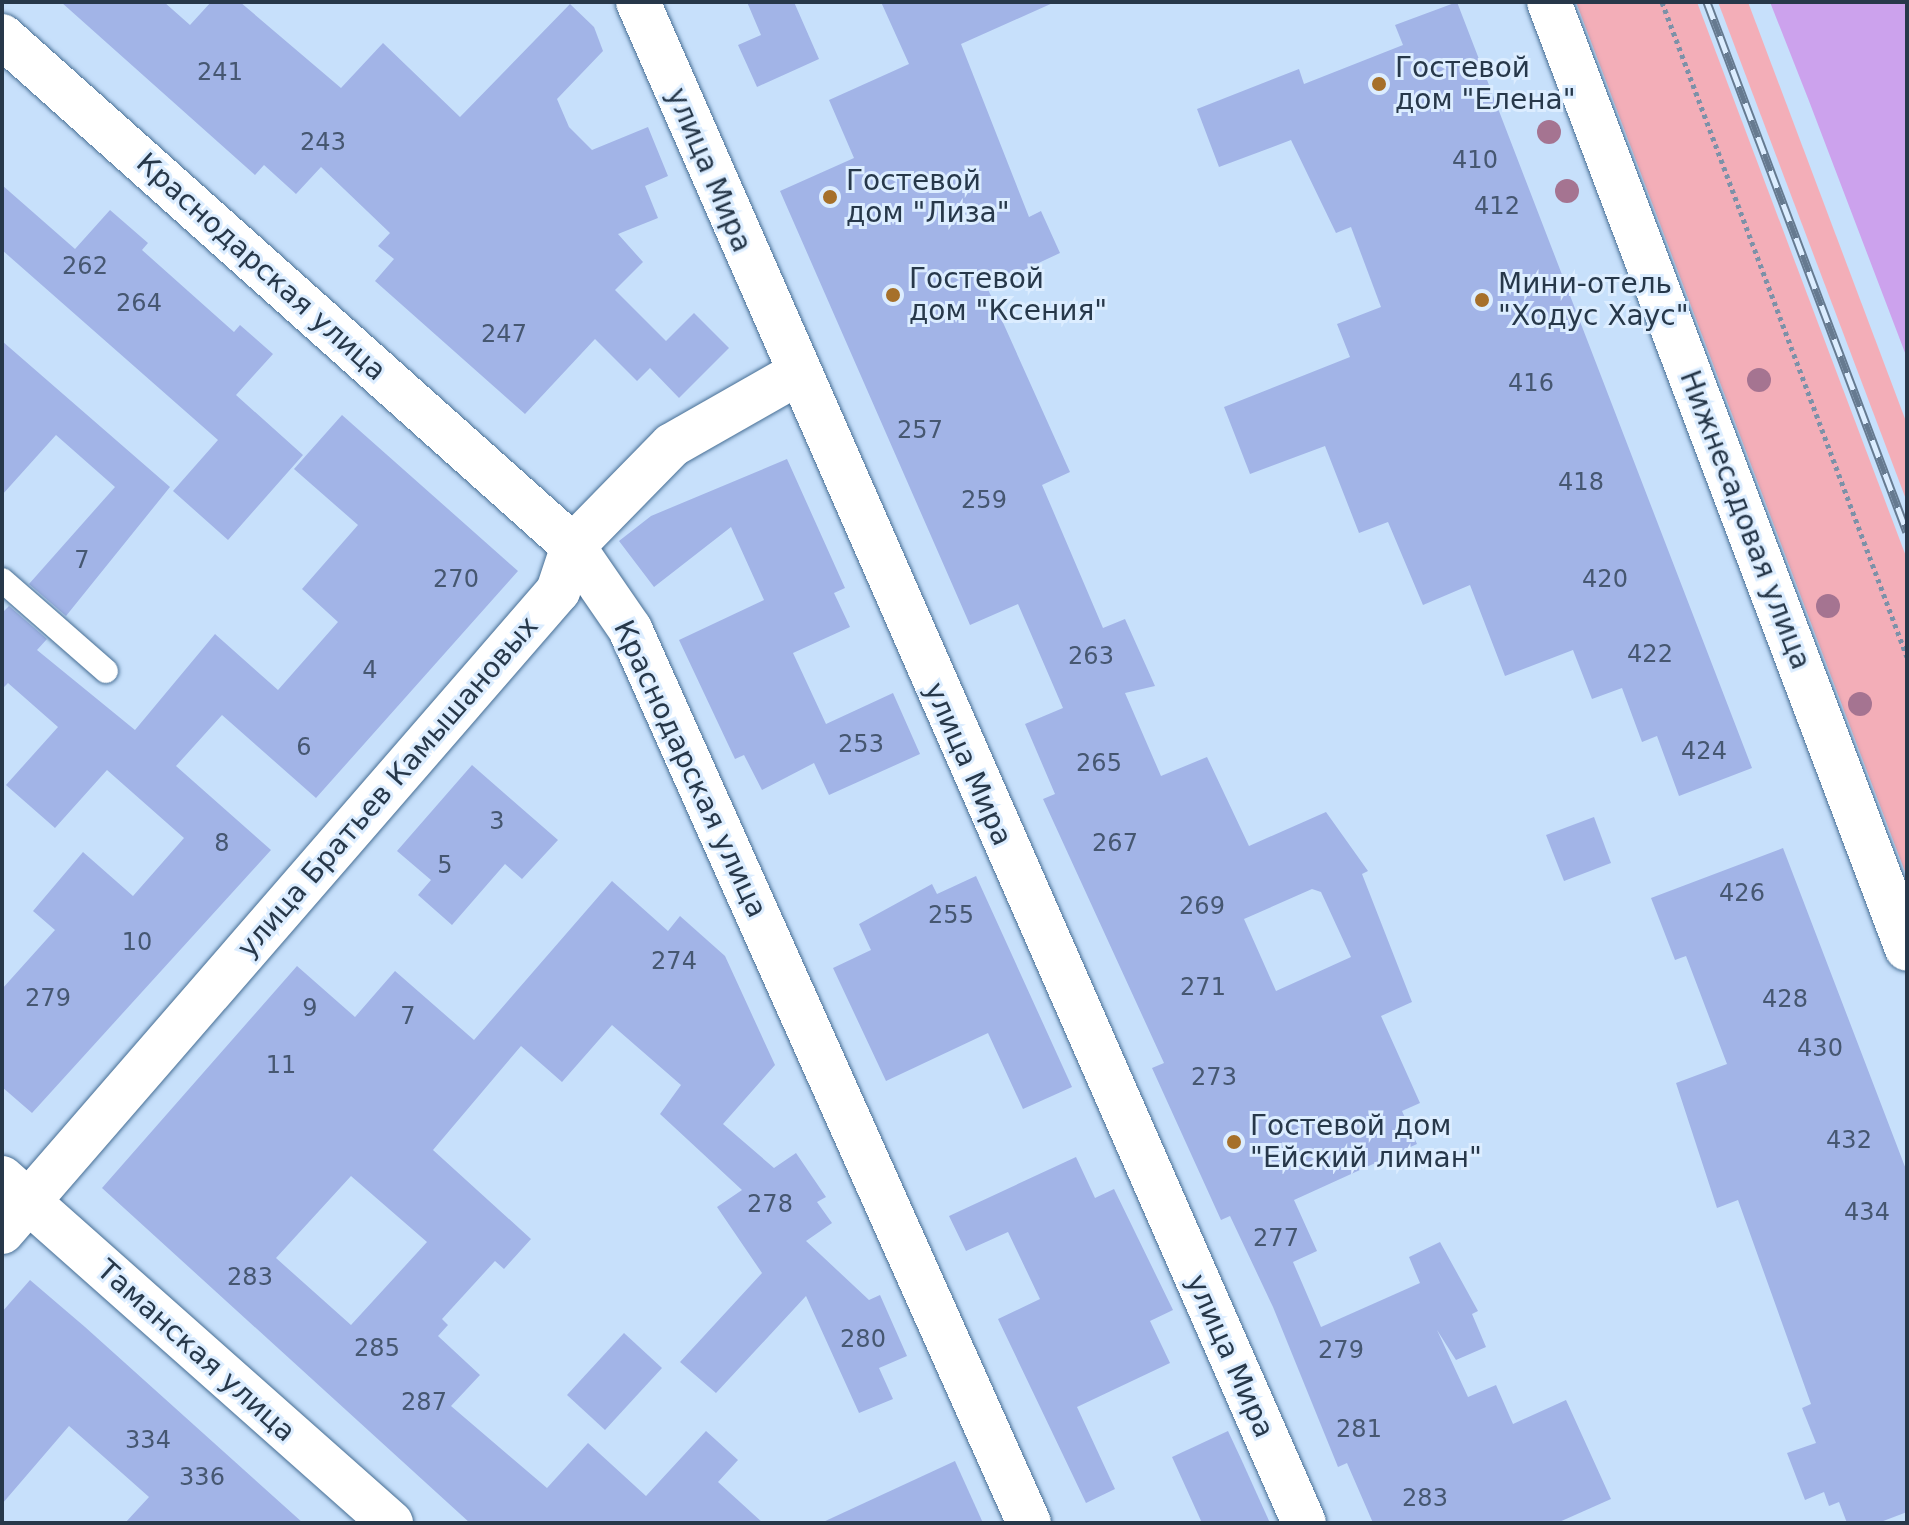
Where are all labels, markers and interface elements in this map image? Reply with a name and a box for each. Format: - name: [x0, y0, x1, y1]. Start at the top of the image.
- place label: Гостевой дом "Елена": [1395, 51, 1576, 117]
- house number: 241: [197, 59, 243, 87]
- marker: Гостевой дом "Елена": [1370, 75, 1388, 93]
- street label: улица Мира: [659, 83, 759, 257]
- house number: 243: [300, 129, 346, 157]
- street label: Краснодарская улица: [129, 146, 393, 388]
- house number: 410: [1452, 147, 1498, 175]
- place label: Гостевой дом "Лиза": [846, 164, 1010, 230]
- marker: Гостевой дом "Лиза": [821, 188, 839, 206]
- house number: 412: [1474, 193, 1520, 221]
- house number: 262: [62, 253, 108, 281]
- place label: Гостевой дом "Ксения": [909, 262, 1107, 328]
- place label: Мини-отель "Ходус Хаус": [1498, 267, 1689, 333]
- marker: Гостевой дом "Ксения": [884, 286, 902, 304]
- house number: 264: [116, 290, 162, 318]
- marker: Мини-отель "Ходус Хаус": [1473, 291, 1491, 309]
- house number: 247: [481, 321, 527, 349]
- street label: Нижнесадовая улица: [1672, 366, 1818, 674]
- house number: 416: [1508, 370, 1554, 398]
- house number: 257: [897, 417, 943, 445]
- house number: 418: [1558, 469, 1604, 497]
- house number: 259: [961, 487, 1007, 515]
- house number: 7: [74, 547, 90, 575]
- house number: 270: [433, 566, 479, 594]
- house number: 420: [1582, 566, 1628, 594]
- street label: улица Братьев Камышановых: [231, 610, 545, 964]
- street label: Краснодарская улица: [606, 615, 774, 923]
- house number: 422: [1627, 641, 1673, 669]
- house number: 263: [1068, 643, 1114, 671]
- house number: 4: [362, 657, 378, 685]
- street label: улица Мира: [917, 677, 1019, 851]
- house number: 253: [838, 731, 884, 759]
- house number: 6: [296, 734, 312, 762]
- house number: 424: [1681, 738, 1727, 766]
- house number: 265: [1076, 750, 1122, 778]
- house number: 3: [489, 808, 505, 836]
- house number: 8: [214, 830, 230, 858]
- house number: 267: [1092, 830, 1138, 858]
- house number: 5: [437, 852, 453, 880]
- house number: 426: [1719, 880, 1765, 908]
- house number: 269: [1179, 893, 1225, 921]
- house number: 255: [928, 902, 974, 930]
- house number: 10: [122, 929, 152, 957]
- house number: 274: [651, 948, 697, 976]
- house number: 271: [1180, 974, 1226, 1002]
- house number: 279: [25, 985, 71, 1013]
- house number: 428: [1762, 986, 1808, 1014]
- house number: 9: [302, 995, 318, 1023]
- house number: 7: [400, 1003, 416, 1031]
- house number: 430: [1797, 1035, 1843, 1063]
- house number: 11: [266, 1052, 296, 1080]
- house number: 273: [1191, 1064, 1237, 1092]
- place label: Гостевой дом "Ейский лиман": [1250, 1109, 1482, 1175]
- house number: 432: [1826, 1127, 1872, 1155]
- marker: Гостевой дом "Ейский лиман": [1225, 1133, 1243, 1151]
- house number: 278: [747, 1191, 793, 1219]
- house number: 434: [1844, 1199, 1890, 1227]
- house number: 277: [1253, 1225, 1299, 1253]
- street label: Таманская улица: [90, 1253, 302, 1449]
- house number: 283: [227, 1264, 273, 1292]
- street label: улица Мира: [1179, 1269, 1281, 1443]
- house number: 280: [840, 1326, 886, 1354]
- house number: 285: [354, 1335, 400, 1363]
- house number: 279: [1318, 1337, 1364, 1365]
- house number: 287: [401, 1389, 447, 1417]
- house number: 281: [1336, 1416, 1382, 1444]
- house number: 334: [125, 1427, 171, 1455]
- house number: 336: [179, 1464, 225, 1492]
- house number: 283: [1402, 1485, 1448, 1513]

